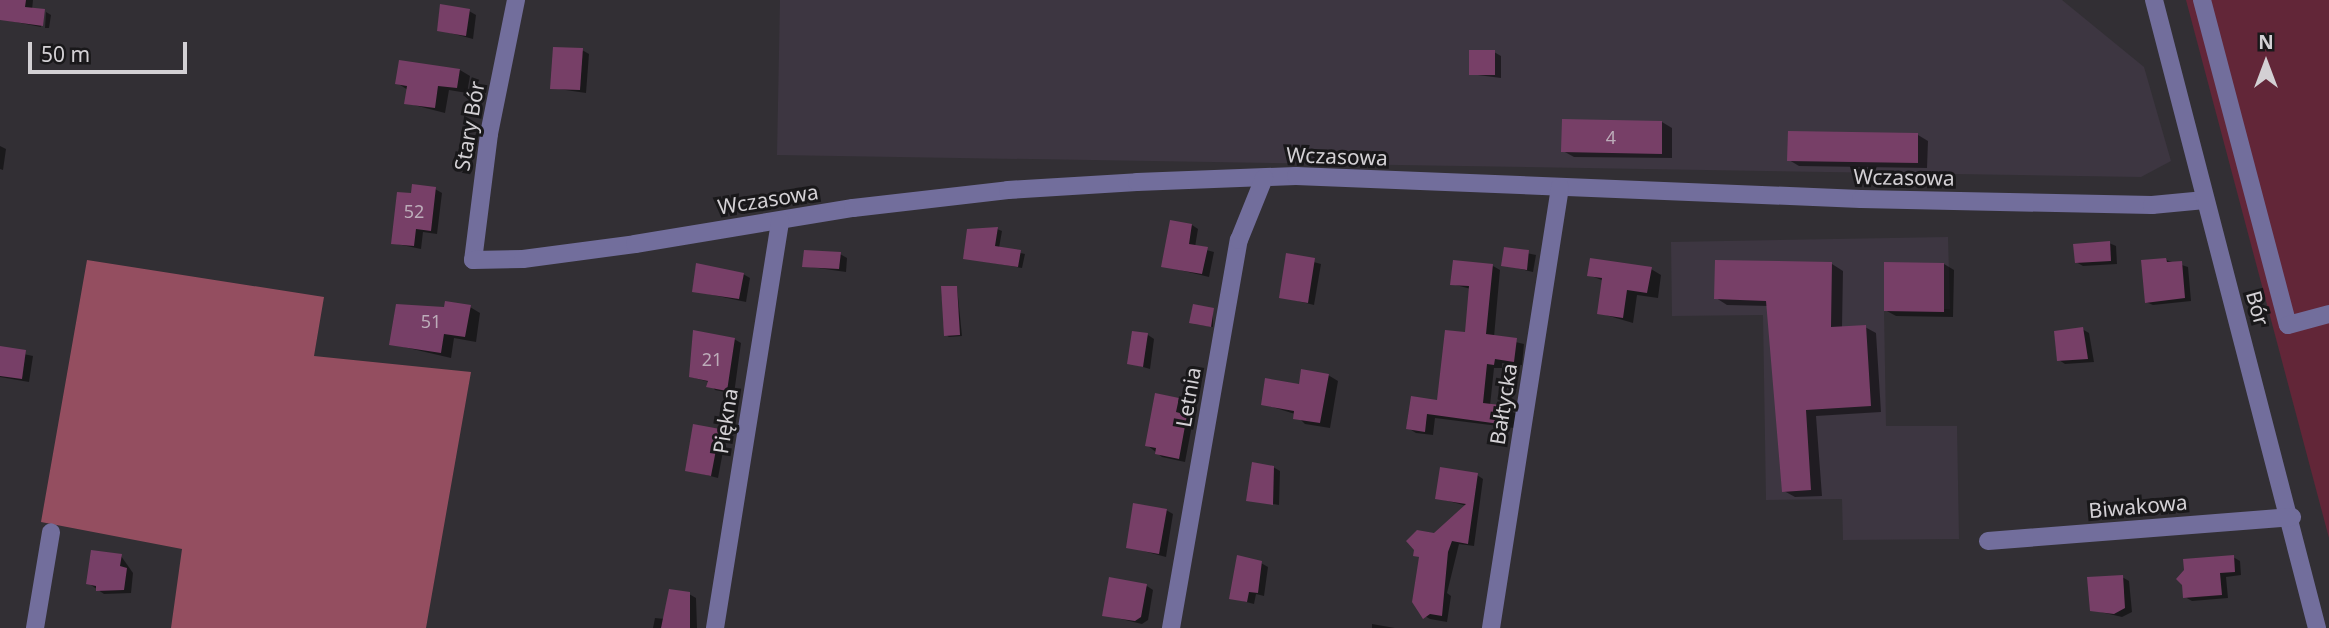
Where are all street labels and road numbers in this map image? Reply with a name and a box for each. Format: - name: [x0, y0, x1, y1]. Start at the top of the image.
- street label: Stary Bór: [449, 79, 489, 173]
- street label: Wczasowa: [1286, 142, 1388, 170]
- street label: Wczasowa: [1853, 164, 1955, 190]
- street label: Wczasowa: [716, 179, 820, 219]
- street label: Bór: [2241, 288, 2275, 328]
- street label: Bałtycka: [1484, 361, 1522, 447]
- street label: Letnia: [1170, 365, 1206, 429]
- street label: Piękna: [707, 386, 743, 456]
- street label: Biwakowa: [2088, 489, 2188, 523]

